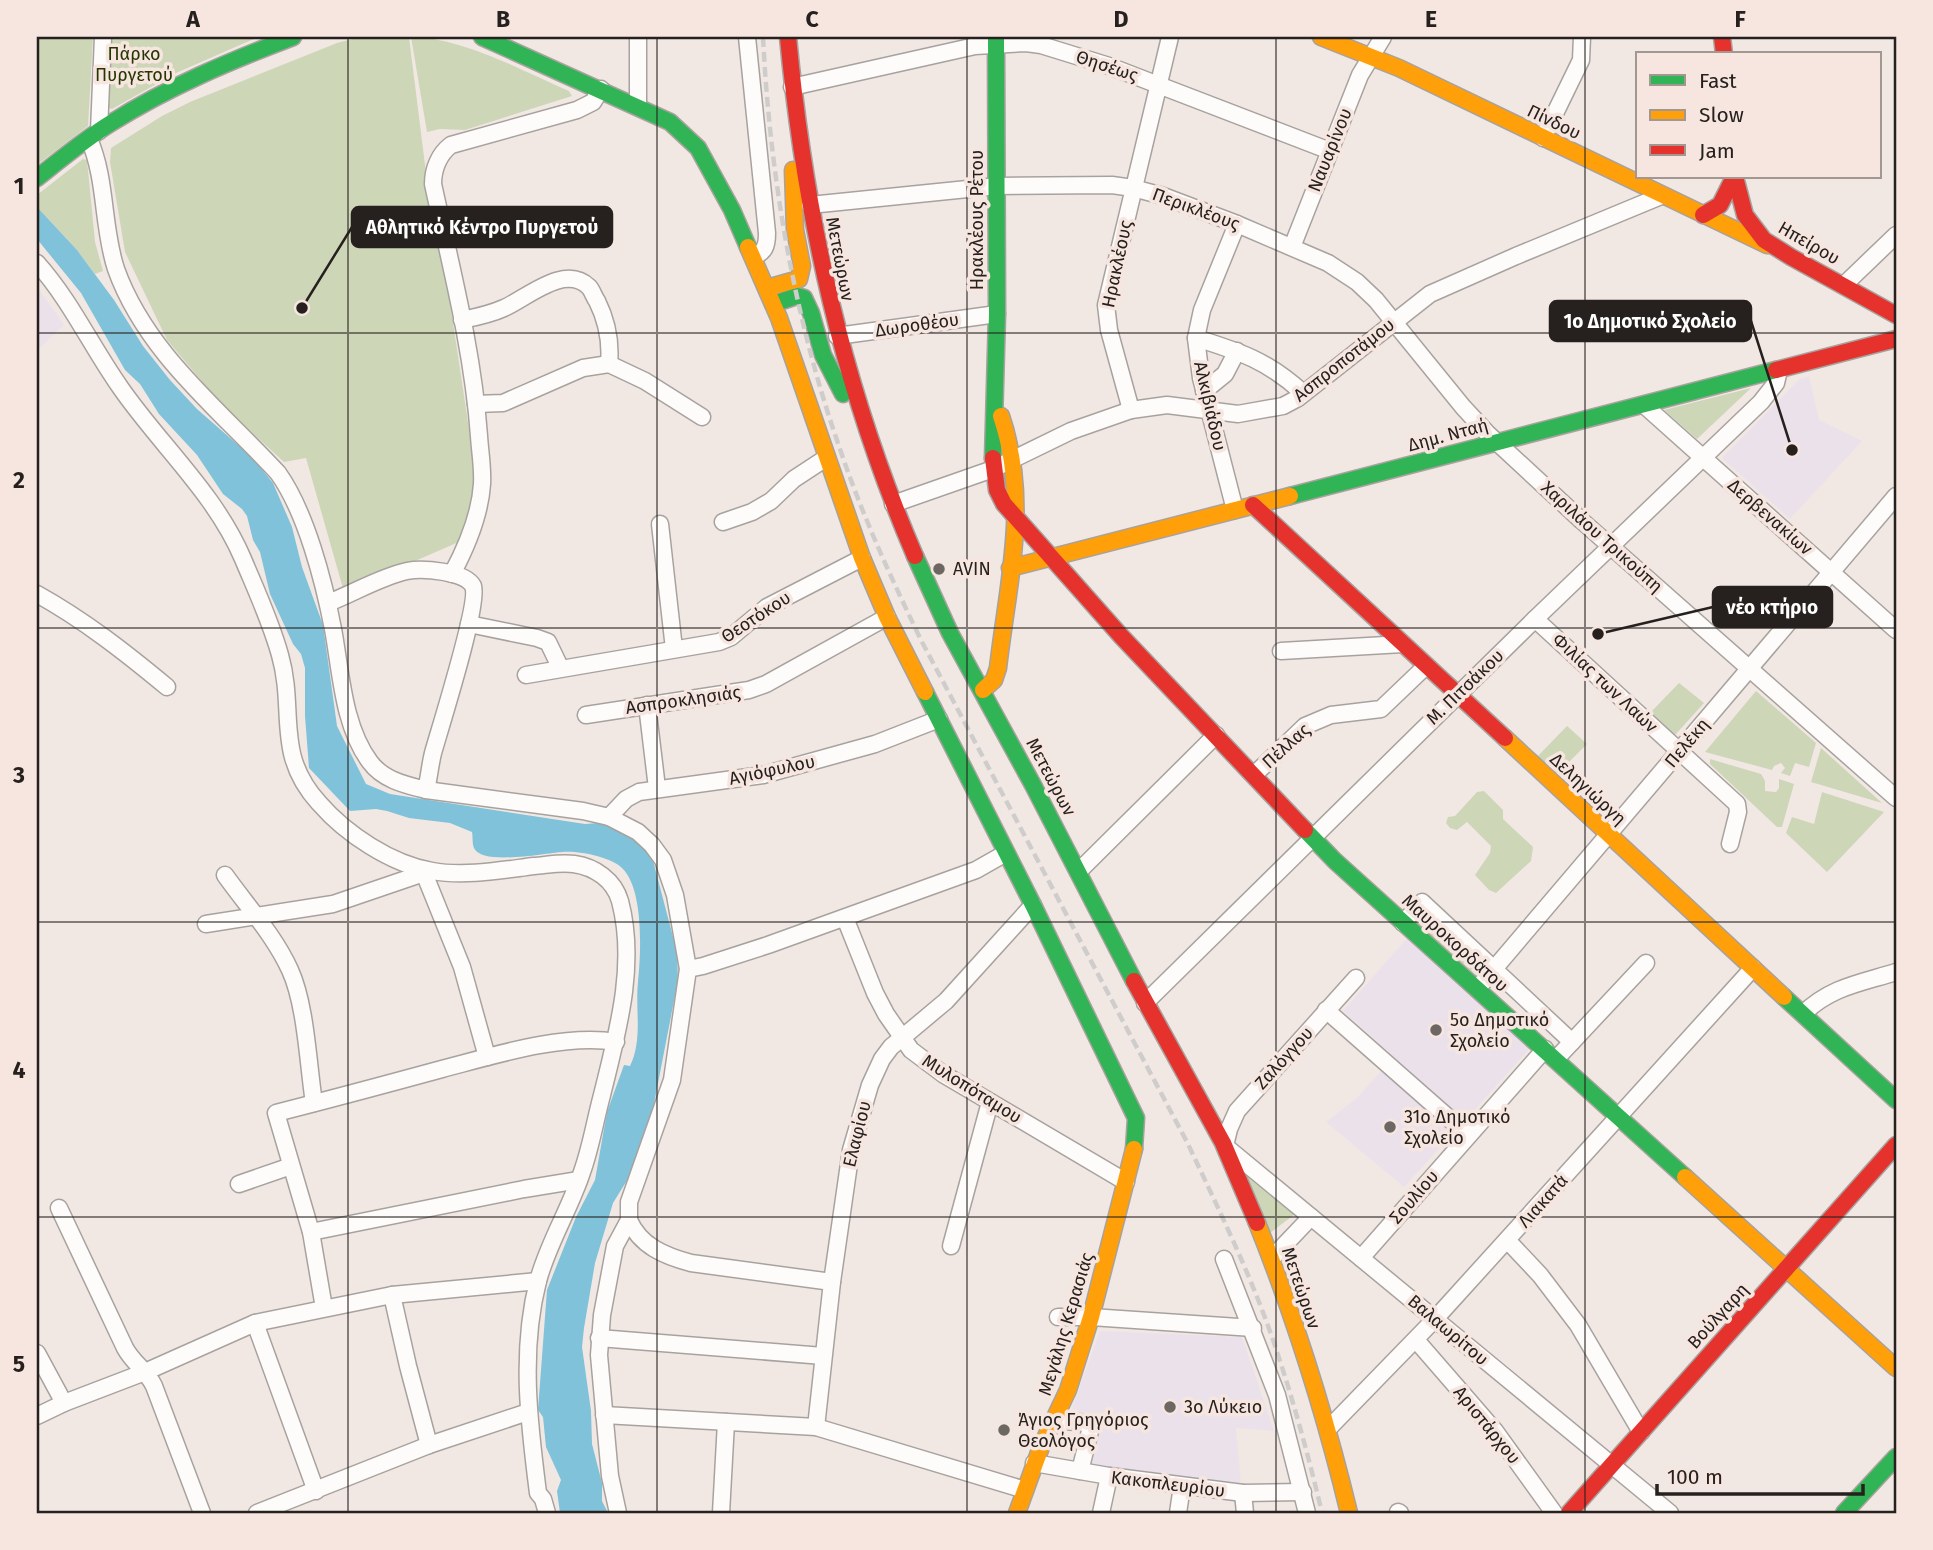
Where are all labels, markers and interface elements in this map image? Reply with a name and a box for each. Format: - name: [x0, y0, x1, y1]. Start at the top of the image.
- text: A: [185, 5, 200, 33]
- text: B: [496, 5, 510, 33]
- text: C: [805, 5, 819, 33]
- text: D: [1114, 5, 1129, 33]
- text: E: [1425, 5, 1437, 33]
- text: F: [1734, 5, 1746, 33]
- park label: Πάρκο Πυργετού: [95, 43, 173, 86]
- street label: Θησέως: [1073, 46, 1141, 87]
- legend: [1636, 52, 1881, 178]
- text: Fast: [1699, 68, 1737, 94]
- street label: Πίνδου: [1524, 100, 1584, 144]
- text: Slow: [1699, 102, 1744, 128]
- street label: Ναυαρίνου: [1303, 105, 1357, 195]
- text: Jam: [1699, 138, 1735, 164]
- street label: Ηρακλέους Ρέτου: [966, 150, 988, 290]
- text: 1: [14, 172, 24, 200]
- street label: Περικλέους: [1149, 183, 1243, 235]
- callout: Αθλητικό Κέντρο Πυργετού: [352, 207, 612, 247]
- street label: Μετεώρων: [821, 215, 859, 303]
- text: Αθλητικό Κέντρο Πυργετού: [365, 216, 598, 239]
- street label: Ηπείρου: [1774, 217, 1844, 269]
- street label: Ηρακλέους: [1097, 218, 1137, 310]
- callout: 1ο Δημοτικό Σχολείο: [1550, 301, 1751, 341]
- street label: Δωροθέου: [874, 308, 960, 342]
- text: 1ο Δημοτικό Σχολείο: [1563, 310, 1737, 333]
- street label: Ασπροποτάμου: [1289, 314, 1399, 406]
- street label: Αλκιβιάδου: [1189, 359, 1231, 453]
- street label: Δημ. Νταή: [1405, 414, 1491, 456]
- text: 2: [13, 466, 25, 494]
- street label: Δερβενακίων: [1723, 474, 1817, 560]
- street label: Χαριλάου Τρικούπη: [1537, 477, 1667, 597]
- place label: AVIN: [953, 558, 991, 580]
- marker: AVIN: [931, 561, 947, 577]
- street label: Θεοτόκου: [717, 586, 795, 648]
- callout: νέο κτήριο: [1713, 587, 1832, 627]
- text: νέο κτήριο: [1725, 596, 1818, 619]
- street label: Φιλίας των Λαών: [1548, 629, 1662, 738]
- street label: Μ. Πιτσάκου: [1422, 645, 1508, 729]
- street label: Ασπροκλησιάς: [624, 681, 742, 719]
- street label: Πελέκη: [1660, 714, 1714, 772]
- street label: Πέλλας: [1258, 718, 1315, 773]
- street label: Μετεώρων: [1021, 734, 1081, 820]
- street label: Δεληγιώργη: [1545, 748, 1631, 830]
- street label: Αγιόφυλου: [727, 750, 817, 790]
- text: 3: [12, 761, 25, 789]
- street label: Μαυροκορδάτου: [1397, 889, 1513, 997]
- place label: 5ο Δημοτικό Σχολείο: [1450, 1009, 1549, 1052]
- street label: Ζαλόγγου: [1250, 1022, 1318, 1094]
- marker: 5ο Δημοτικό Σχολείο: [1428, 1022, 1444, 1038]
- street label: Μυλοπόταμου: [918, 1050, 1026, 1128]
- text: 4: [13, 1056, 26, 1084]
- street label: Ελαφίου: [838, 1099, 876, 1169]
- place label: 31ο Δημοτικό Σχολείο: [1404, 1106, 1510, 1149]
- marker: 31ο Δημοτικό Σχολείο: [1382, 1119, 1398, 1135]
- street label: Σουλίου: [1385, 1166, 1443, 1228]
- street label: Λιακατά: [1513, 1170, 1573, 1232]
- street label: Μετεώρων: [1277, 1244, 1325, 1332]
- street label: Μεγάλης Κερασιάς: [1034, 1249, 1098, 1398]
- street label: Βούλγαρη: [1683, 1279, 1753, 1353]
- street label: Βαλαωρίτου: [1403, 1290, 1493, 1370]
- text: 5: [13, 1350, 25, 1378]
- street label: Αριστάρχου: [1449, 1382, 1525, 1468]
- place label: 3ο Λύκειο: [1184, 1396, 1262, 1418]
- marker: 3ο Λύκειο: [1162, 1399, 1178, 1415]
- place label: Άγιος Γρηγόριος Θεολόγος: [1018, 1409, 1149, 1452]
- marker: Άγιος Γρηγόριος Θεολόγος: [996, 1422, 1012, 1438]
- scale bar: [1657, 1452, 1863, 1496]
- text: 100 m: [1667, 1464, 1723, 1490]
- street label: Κακοπλευρίου: [1110, 1466, 1226, 1502]

